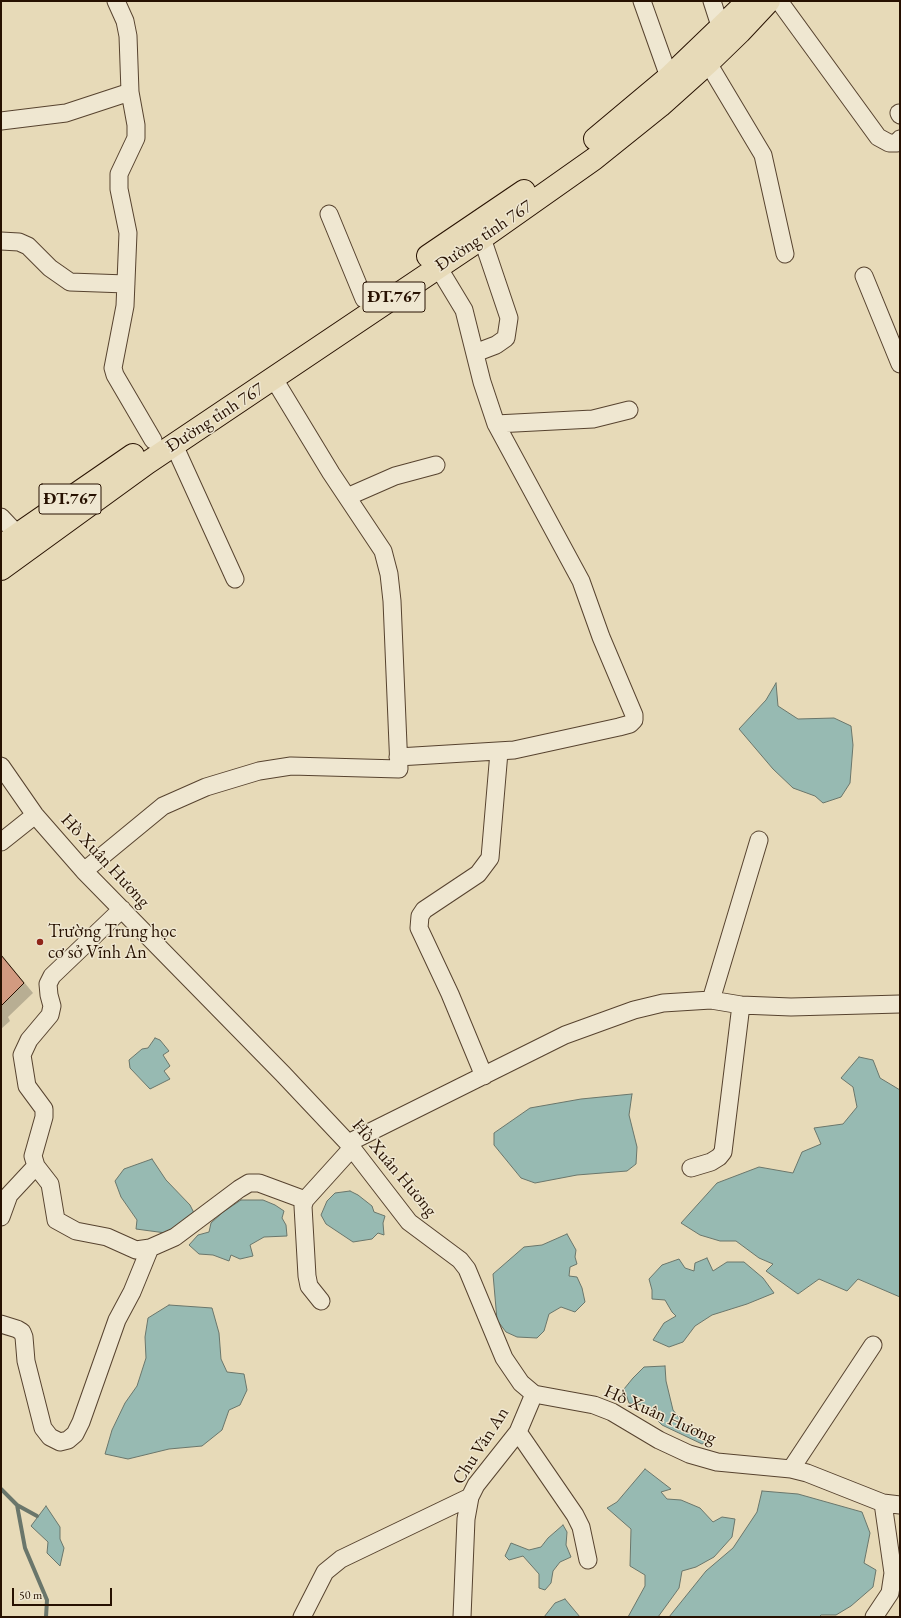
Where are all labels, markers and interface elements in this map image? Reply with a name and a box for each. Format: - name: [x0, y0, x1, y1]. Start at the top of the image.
- street label: Đường tỉnh 767: [432, 196, 536, 276]
- road number: ĐT.767: [363, 282, 425, 312]
- street label: Đường tỉnh 767: [162, 378, 268, 458]
- road number: ĐT.767: [39, 484, 101, 514]
- street label: Hồ Xuân Hương: [56, 809, 154, 913]
- place label: Trường Trung học cơ sở Vĩnh An: [48, 921, 177, 964]
- marker: Trường Trung học cơ sở Vĩnh An: [35, 937, 45, 947]
- street label: Hồ Xuân Hương: [347, 1115, 441, 1221]
- street label: Hồ Xuân Hương: [600, 1381, 720, 1449]
- street label: Chu Văn An: [448, 1403, 514, 1489]
- scale bar: [14, 1580, 114, 1606]
- text: 50 m: [19, 1587, 42, 1603]

